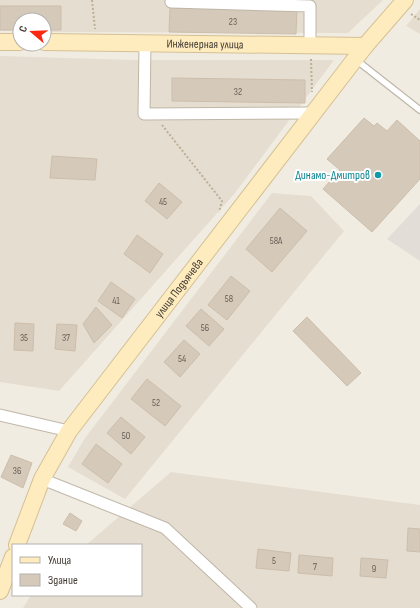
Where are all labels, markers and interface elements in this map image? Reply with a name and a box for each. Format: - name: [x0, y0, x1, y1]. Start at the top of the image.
- north arrow: [12, 12, 52, 52]
- house number: 23: [229, 16, 237, 28]
- text: С: [16, 24, 30, 34]
- street label: Инженерная улица: [166, 37, 244, 52]
- house number: 32: [234, 86, 242, 98]
- place label: Динамо-Дмитров: [295, 168, 370, 183]
- marker: Динамо-Дмитров: [373, 170, 383, 180]
- house number: 45: [159, 196, 167, 208]
- house number: 58А: [270, 235, 283, 247]
- street label: улица Подъячева: [152, 255, 207, 321]
- house number: 58: [225, 293, 233, 305]
- house number: 41: [112, 295, 120, 307]
- house number: 56: [201, 322, 209, 334]
- house number: 35: [20, 332, 28, 344]
- house number: 37: [62, 332, 70, 344]
- house number: 54: [178, 353, 186, 365]
- house number: 52: [152, 397, 160, 409]
- house number: 50: [122, 430, 130, 442]
- house number: 36: [13, 465, 21, 477]
- legend: [12, 544, 142, 596]
- text: Улица: [48, 553, 72, 568]
- house number: 5: [272, 555, 276, 567]
- house number: 7: [313, 561, 317, 573]
- house number: 9: [372, 563, 376, 575]
- text: Здание: [48, 573, 78, 588]

